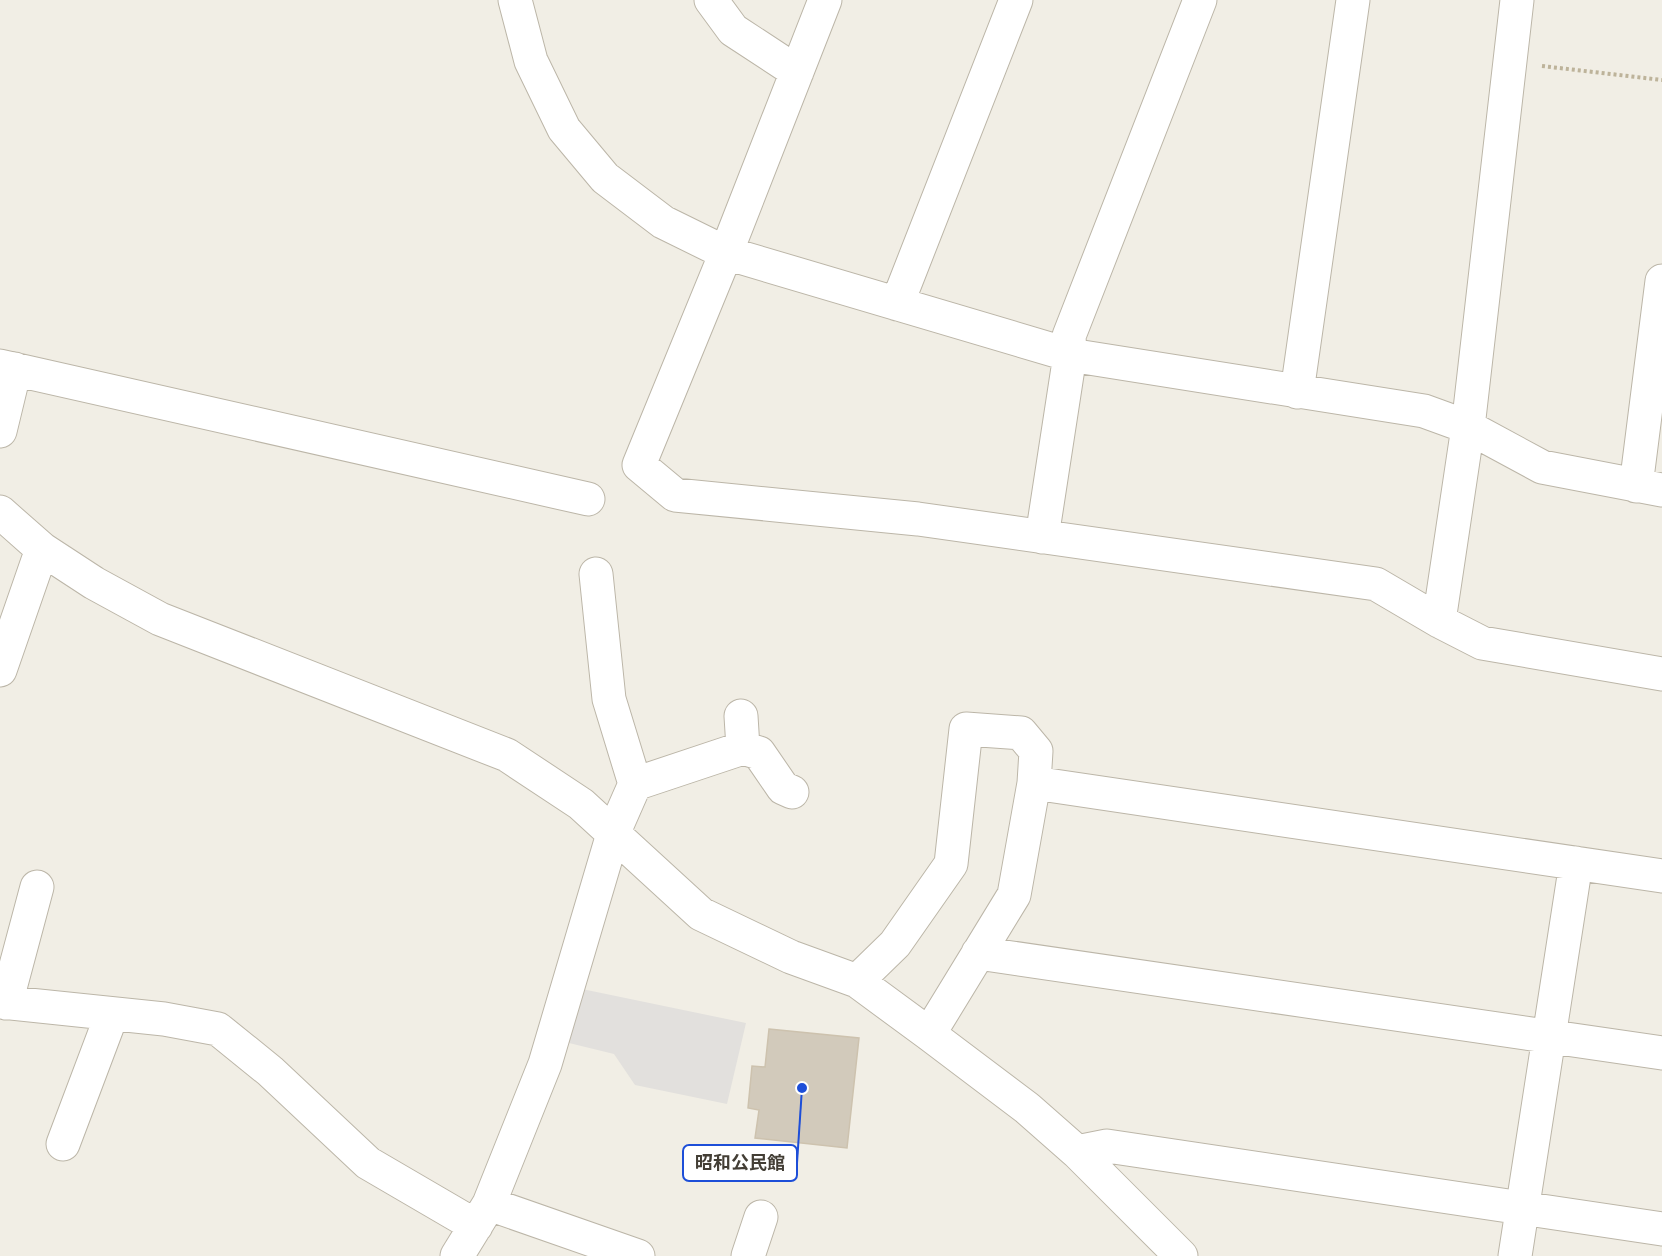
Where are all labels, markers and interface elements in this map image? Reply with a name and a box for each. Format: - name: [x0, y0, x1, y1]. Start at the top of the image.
- callout: 昭和公民館: [683, 1145, 797, 1181]
- text: 昭和公民館: [695, 1150, 785, 1174]

